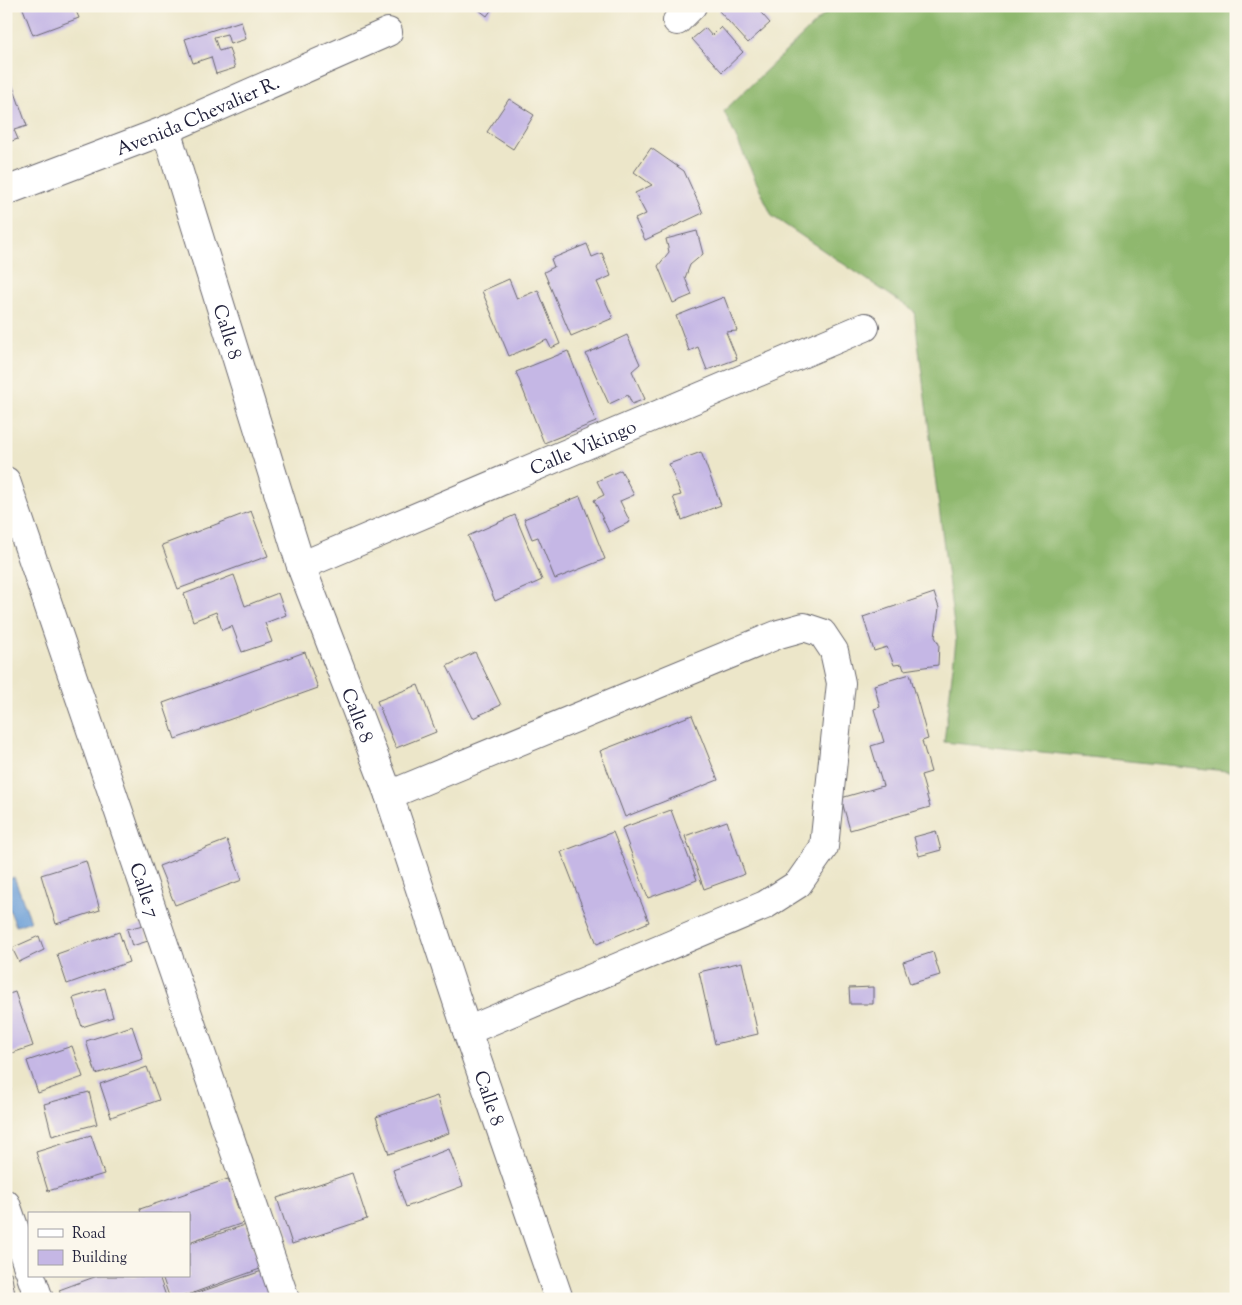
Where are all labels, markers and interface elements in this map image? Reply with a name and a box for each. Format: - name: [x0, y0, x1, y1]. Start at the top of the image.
- street label: Avenida Chevalier R.: [113, 70, 285, 164]
- street label: Calle 8: [205, 301, 247, 363]
- street label: Calle Vikingo: [526, 414, 641, 483]
- street label: Calle 8: [333, 685, 379, 747]
- street label: Calle 7: [121, 859, 165, 922]
- street label: Calle 8: [466, 1067, 510, 1130]
- legend: [28, 1212, 190, 1278]
- text: Road: [72, 1224, 106, 1245]
- text: Building: [72, 1248, 127, 1269]

